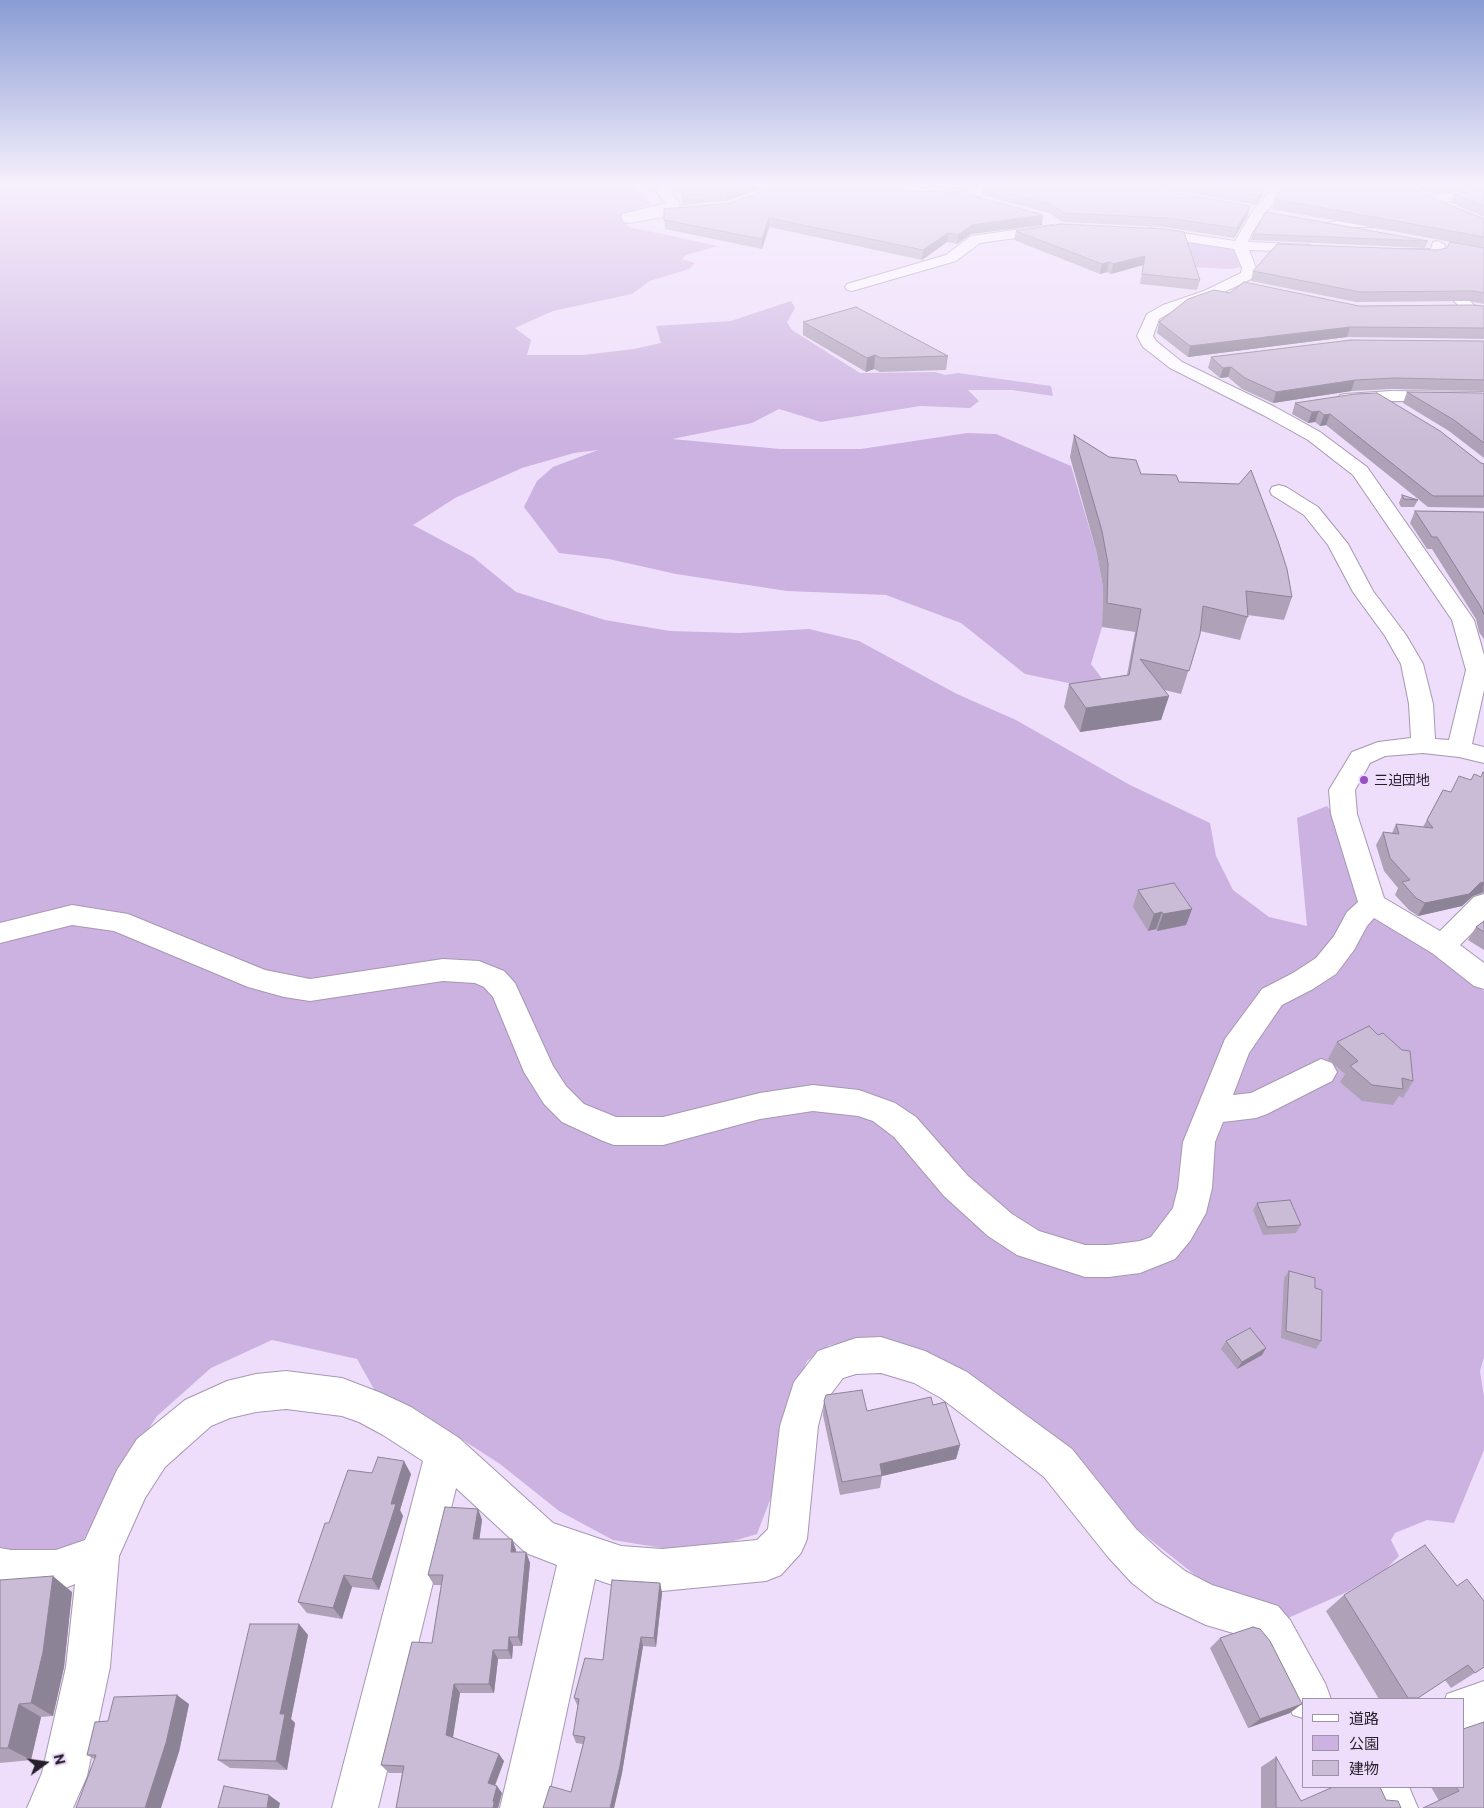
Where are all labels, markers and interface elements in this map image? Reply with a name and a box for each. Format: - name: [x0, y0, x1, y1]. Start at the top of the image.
- place label: 三迫団地: [1374, 772, 1430, 788]
- marker: 三迫団地: [1358, 774, 1370, 786]
- legend: [1302, 1698, 1464, 1788]
- text: 道路: [1349, 1709, 1379, 1727]
- text: 公園: [1349, 1734, 1379, 1752]
- north arrow: [20, 1738, 70, 1788]
- text: N: [51, 1752, 70, 1766]
- text: 建物: [1349, 1759, 1379, 1777]

